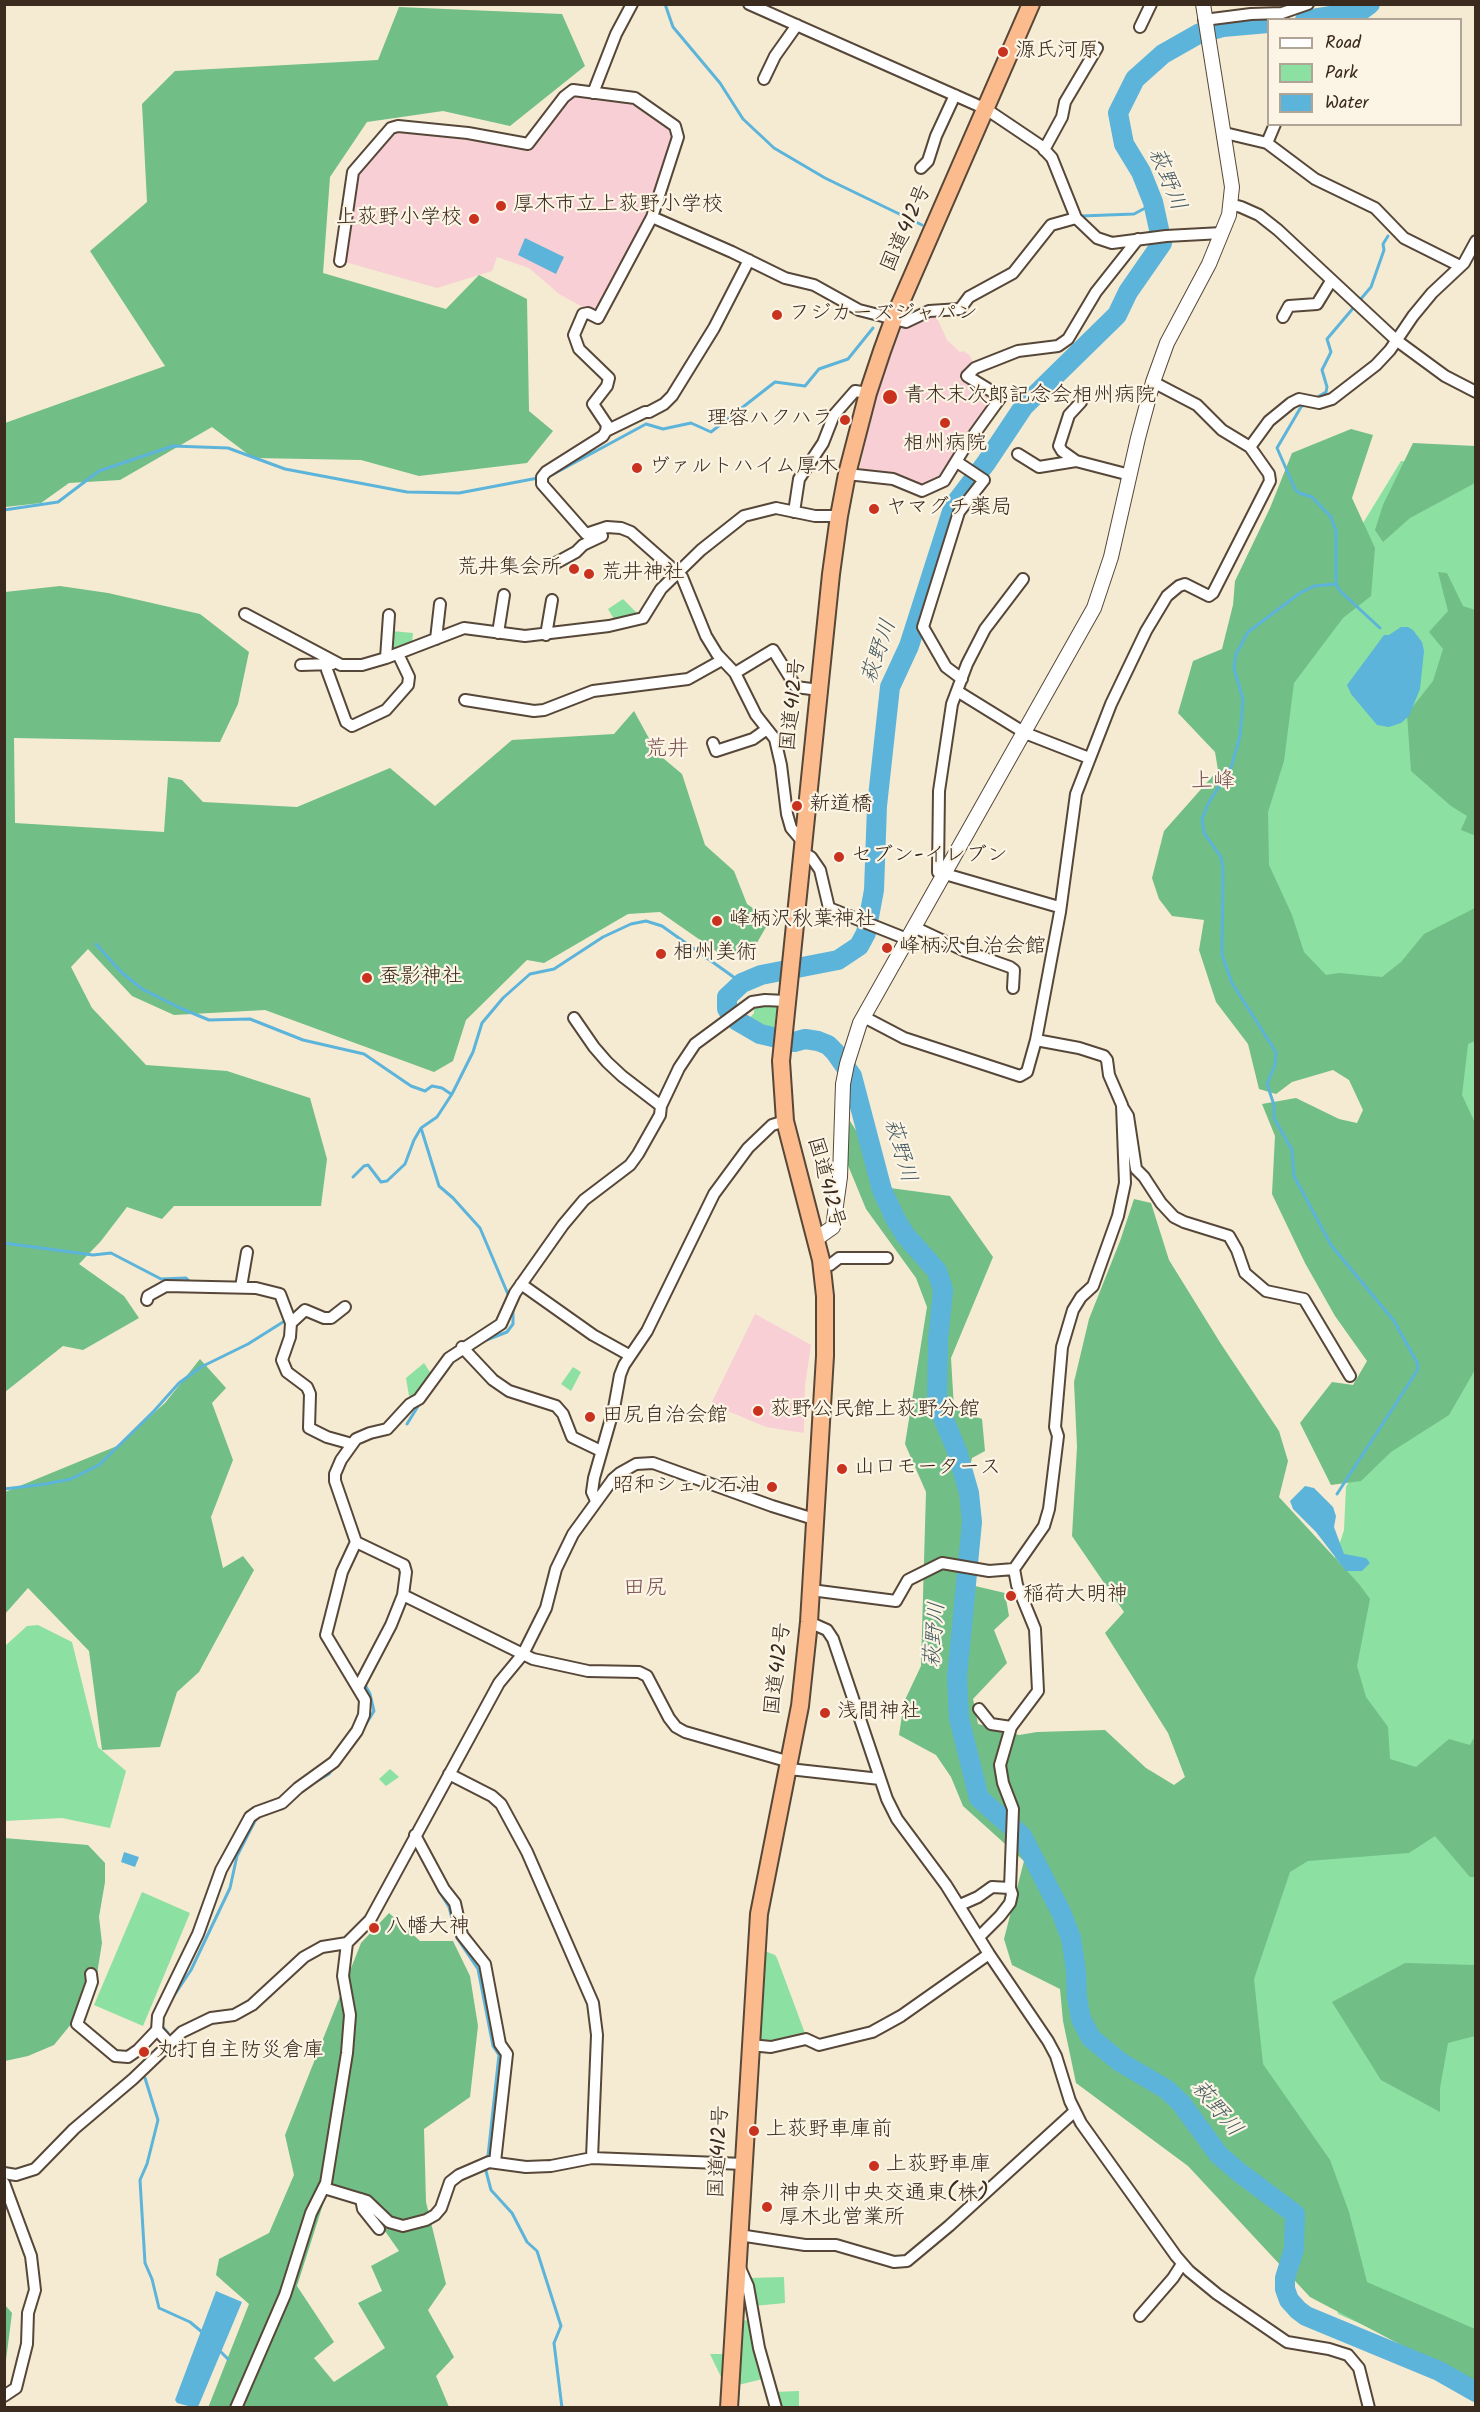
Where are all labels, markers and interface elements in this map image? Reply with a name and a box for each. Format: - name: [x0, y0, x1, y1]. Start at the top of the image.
- legend: [1267, 18, 1462, 126]
- text: Road: [1325, 29, 1361, 58]
- place label: 源氏河原: [1015, 39, 1099, 65]
- marker: 源氏河原: [996, 45, 1010, 59]
- text: Park: [1325, 59, 1358, 88]
- text: Water: [1325, 89, 1369, 118]
- water label: 萩野川: [1140, 144, 1190, 216]
- street label: 国道412号: [878, 181, 938, 277]
- place label: 厚木市立上荻野小学校: [513, 193, 723, 219]
- marker: 厚木市立上荻野小学校: [494, 199, 508, 213]
- place label: 上荻野小学校: [336, 206, 462, 232]
- marker: 上荻野小学校: [467, 212, 481, 226]
- place label: フジカーズジャパン: [789, 302, 978, 328]
- marker: フジカーズジャパン: [770, 308, 784, 322]
- place label: 青木末次郎記念会相州病院: [904, 384, 1156, 410]
- marker: 青木末次郎記念会相州病院: [881, 388, 899, 406]
- place label: 理容ハクハラ: [707, 407, 833, 433]
- marker: 理容ハクハラ: [838, 413, 852, 427]
- marker: 相州病院: [938, 416, 952, 430]
- place label: 相州病院: [903, 432, 987, 458]
- place label: ヴァルトハイム厚木: [649, 455, 838, 481]
- marker: ヴァルトハイム厚木: [630, 461, 644, 475]
- place label: ヤマグチ薬局: [886, 496, 1012, 522]
- marker: ヤマグチ薬局: [867, 502, 881, 516]
- place label: 荒井集会所: [457, 556, 562, 582]
- place label: 荒井神社: [601, 561, 685, 587]
- marker: 荒井集会所: [567, 562, 581, 576]
- marker: 荒井神社: [582, 567, 596, 581]
- water label: 萩野川: [858, 617, 904, 687]
- street label: 国道412号: [778, 657, 812, 753]
- district label: 荒井: [645, 738, 689, 764]
- district label: 上峰: [1191, 770, 1235, 796]
- place label: 新道橋: [809, 793, 872, 819]
- marker: 新道橋: [790, 799, 804, 813]
- place label: セブン-イレブン: [851, 844, 1008, 870]
- marker: セブン-イレブン: [832, 850, 846, 864]
- place label: 峰柄沢秋葉神社: [729, 908, 876, 934]
- marker: 峰柄沢秋葉神社: [710, 914, 724, 928]
- place label: 峰柄沢自治会館: [899, 935, 1046, 961]
- place label: 相州美術: [673, 941, 757, 967]
- marker: 峰柄沢自治会館: [880, 941, 894, 955]
- marker: 相州美術: [654, 947, 668, 961]
- place label: 蚕影神社: [379, 965, 463, 991]
- marker: 蚕影神社: [360, 971, 374, 985]
- water label: 萩野川: [876, 1116, 920, 1186]
- street label: 国道412号: [800, 1135, 848, 1231]
- place label: 荻野公民館上荻野分館: [770, 1398, 980, 1424]
- place label: 田尻自治会館: [602, 1404, 728, 1430]
- marker: 荻野公民館上荻野分館: [751, 1404, 765, 1418]
- marker: 田尻自治会館: [583, 1410, 597, 1424]
- place label: 山口モータース: [854, 1456, 1001, 1482]
- marker: 山口モータース: [835, 1462, 849, 1476]
- place label: 昭和シェル石油: [613, 1474, 760, 1500]
- marker: 昭和シェル石油: [765, 1480, 779, 1494]
- district label: 田尻: [623, 1577, 667, 1603]
- place label: 稲荷大明神: [1023, 1583, 1128, 1609]
- marker: 稲荷大明神: [1004, 1589, 1018, 1603]
- water label: 萩野川: [921, 1601, 953, 1669]
- street label: 国道412号: [762, 1621, 798, 1717]
- place label: 浅間神社: [837, 1700, 921, 1726]
- marker: 浅間神社: [818, 1706, 832, 1720]
- place label: 八幡大神: [386, 1915, 470, 1941]
- marker: 八幡大神: [367, 1921, 381, 1935]
- place label: 丸打自主防災倉庫: [156, 2039, 324, 2065]
- marker: 丸打自主防災倉庫: [137, 2045, 151, 2059]
- water label: 萩野川: [1184, 2076, 1246, 2144]
- street label: 国道412号: [706, 2105, 736, 2199]
- place label: 上荻野車庫前: [766, 2118, 892, 2144]
- marker: 上荻野車庫前: [747, 2124, 761, 2138]
- place label: 上荻野車庫: [886, 2153, 991, 2179]
- marker: 上荻野車庫: [867, 2159, 881, 2173]
- place label: 神奈川中央交通東(株) 厚木北営業所: [779, 2182, 989, 2232]
- marker: 神奈川中央交通東(株) 厚木北営業所: [760, 2200, 774, 2214]

